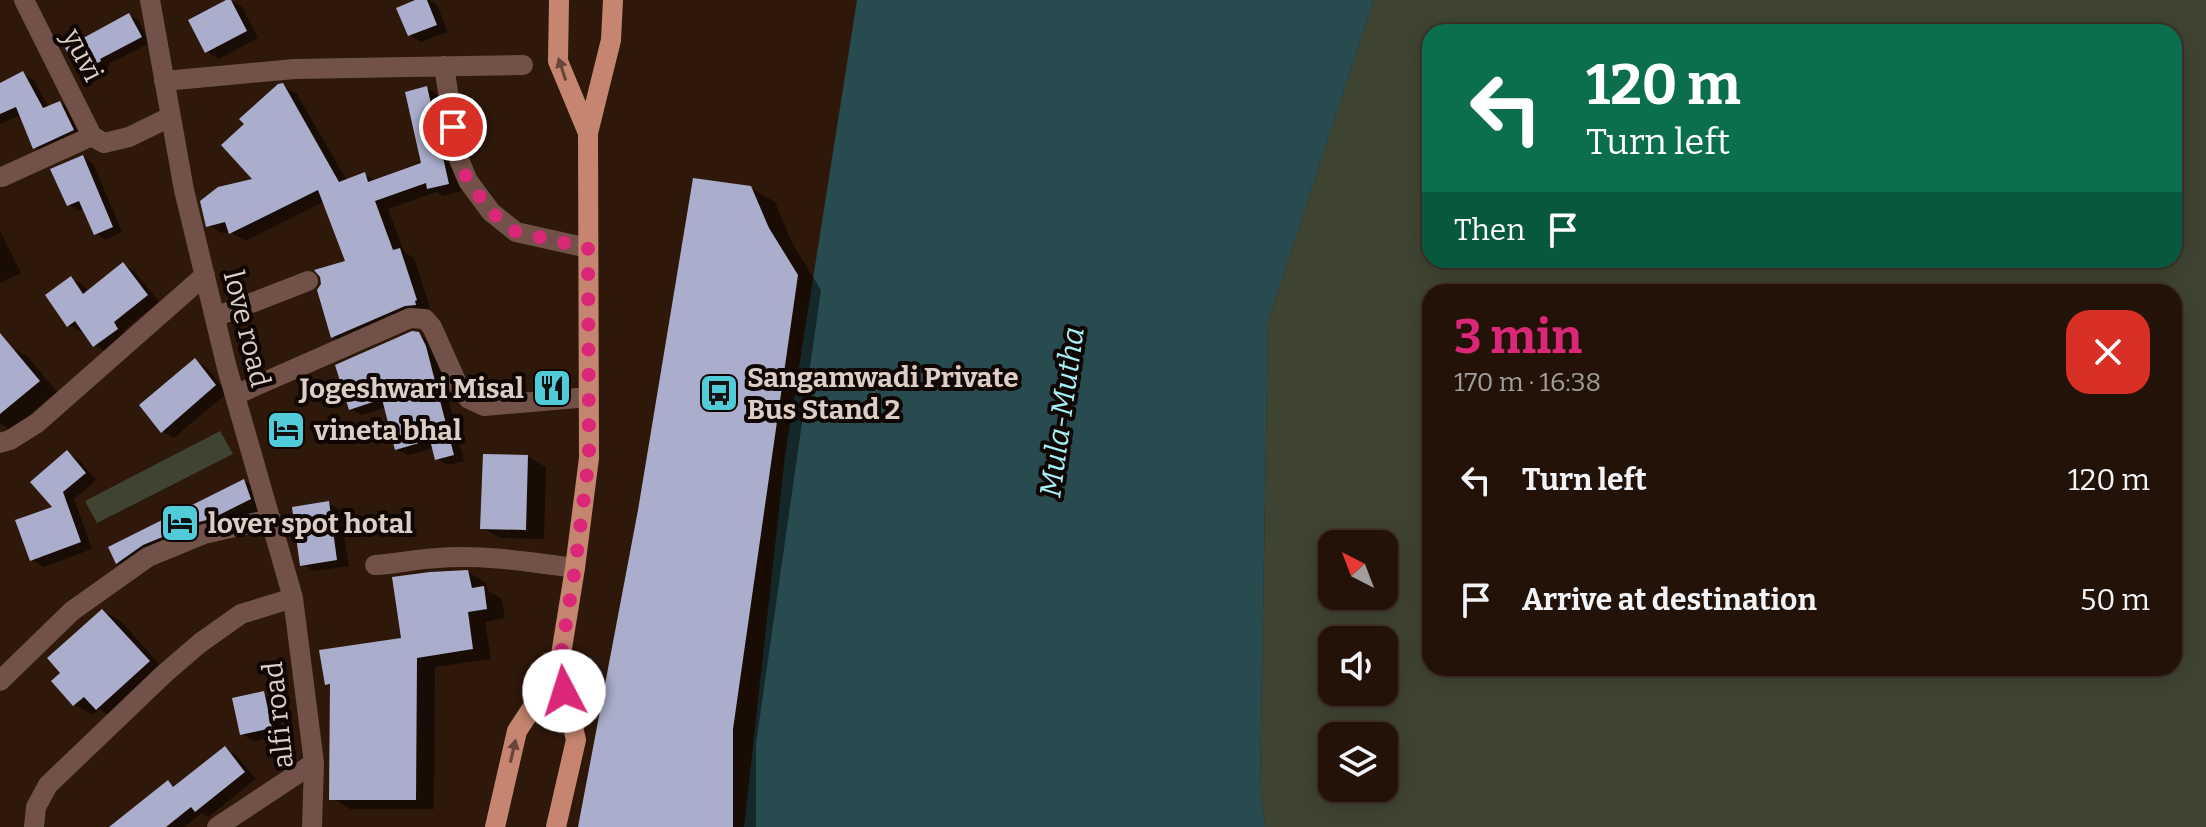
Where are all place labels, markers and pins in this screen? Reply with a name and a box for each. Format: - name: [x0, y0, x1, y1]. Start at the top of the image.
- pin: [419, 93, 487, 161]
- place label: Sangamwadi Private Bus Stand 2: [747, 361, 1019, 426]
- restaurant icon: Jogeshwari Misal: [531, 367, 573, 409]
- place label: Jogeshwari Misal: [298, 372, 524, 405]
- bus stop icon: Sangamwadi Private Bus Stand 2: [698, 372, 740, 414]
- hotel icon: vineta bhal: [265, 409, 307, 451]
- place label: vineta bhal: [313, 414, 462, 447]
- hotel icon: lover spot hotal: [159, 502, 201, 544]
- place label: lover spot hotal: [208, 507, 413, 540]

